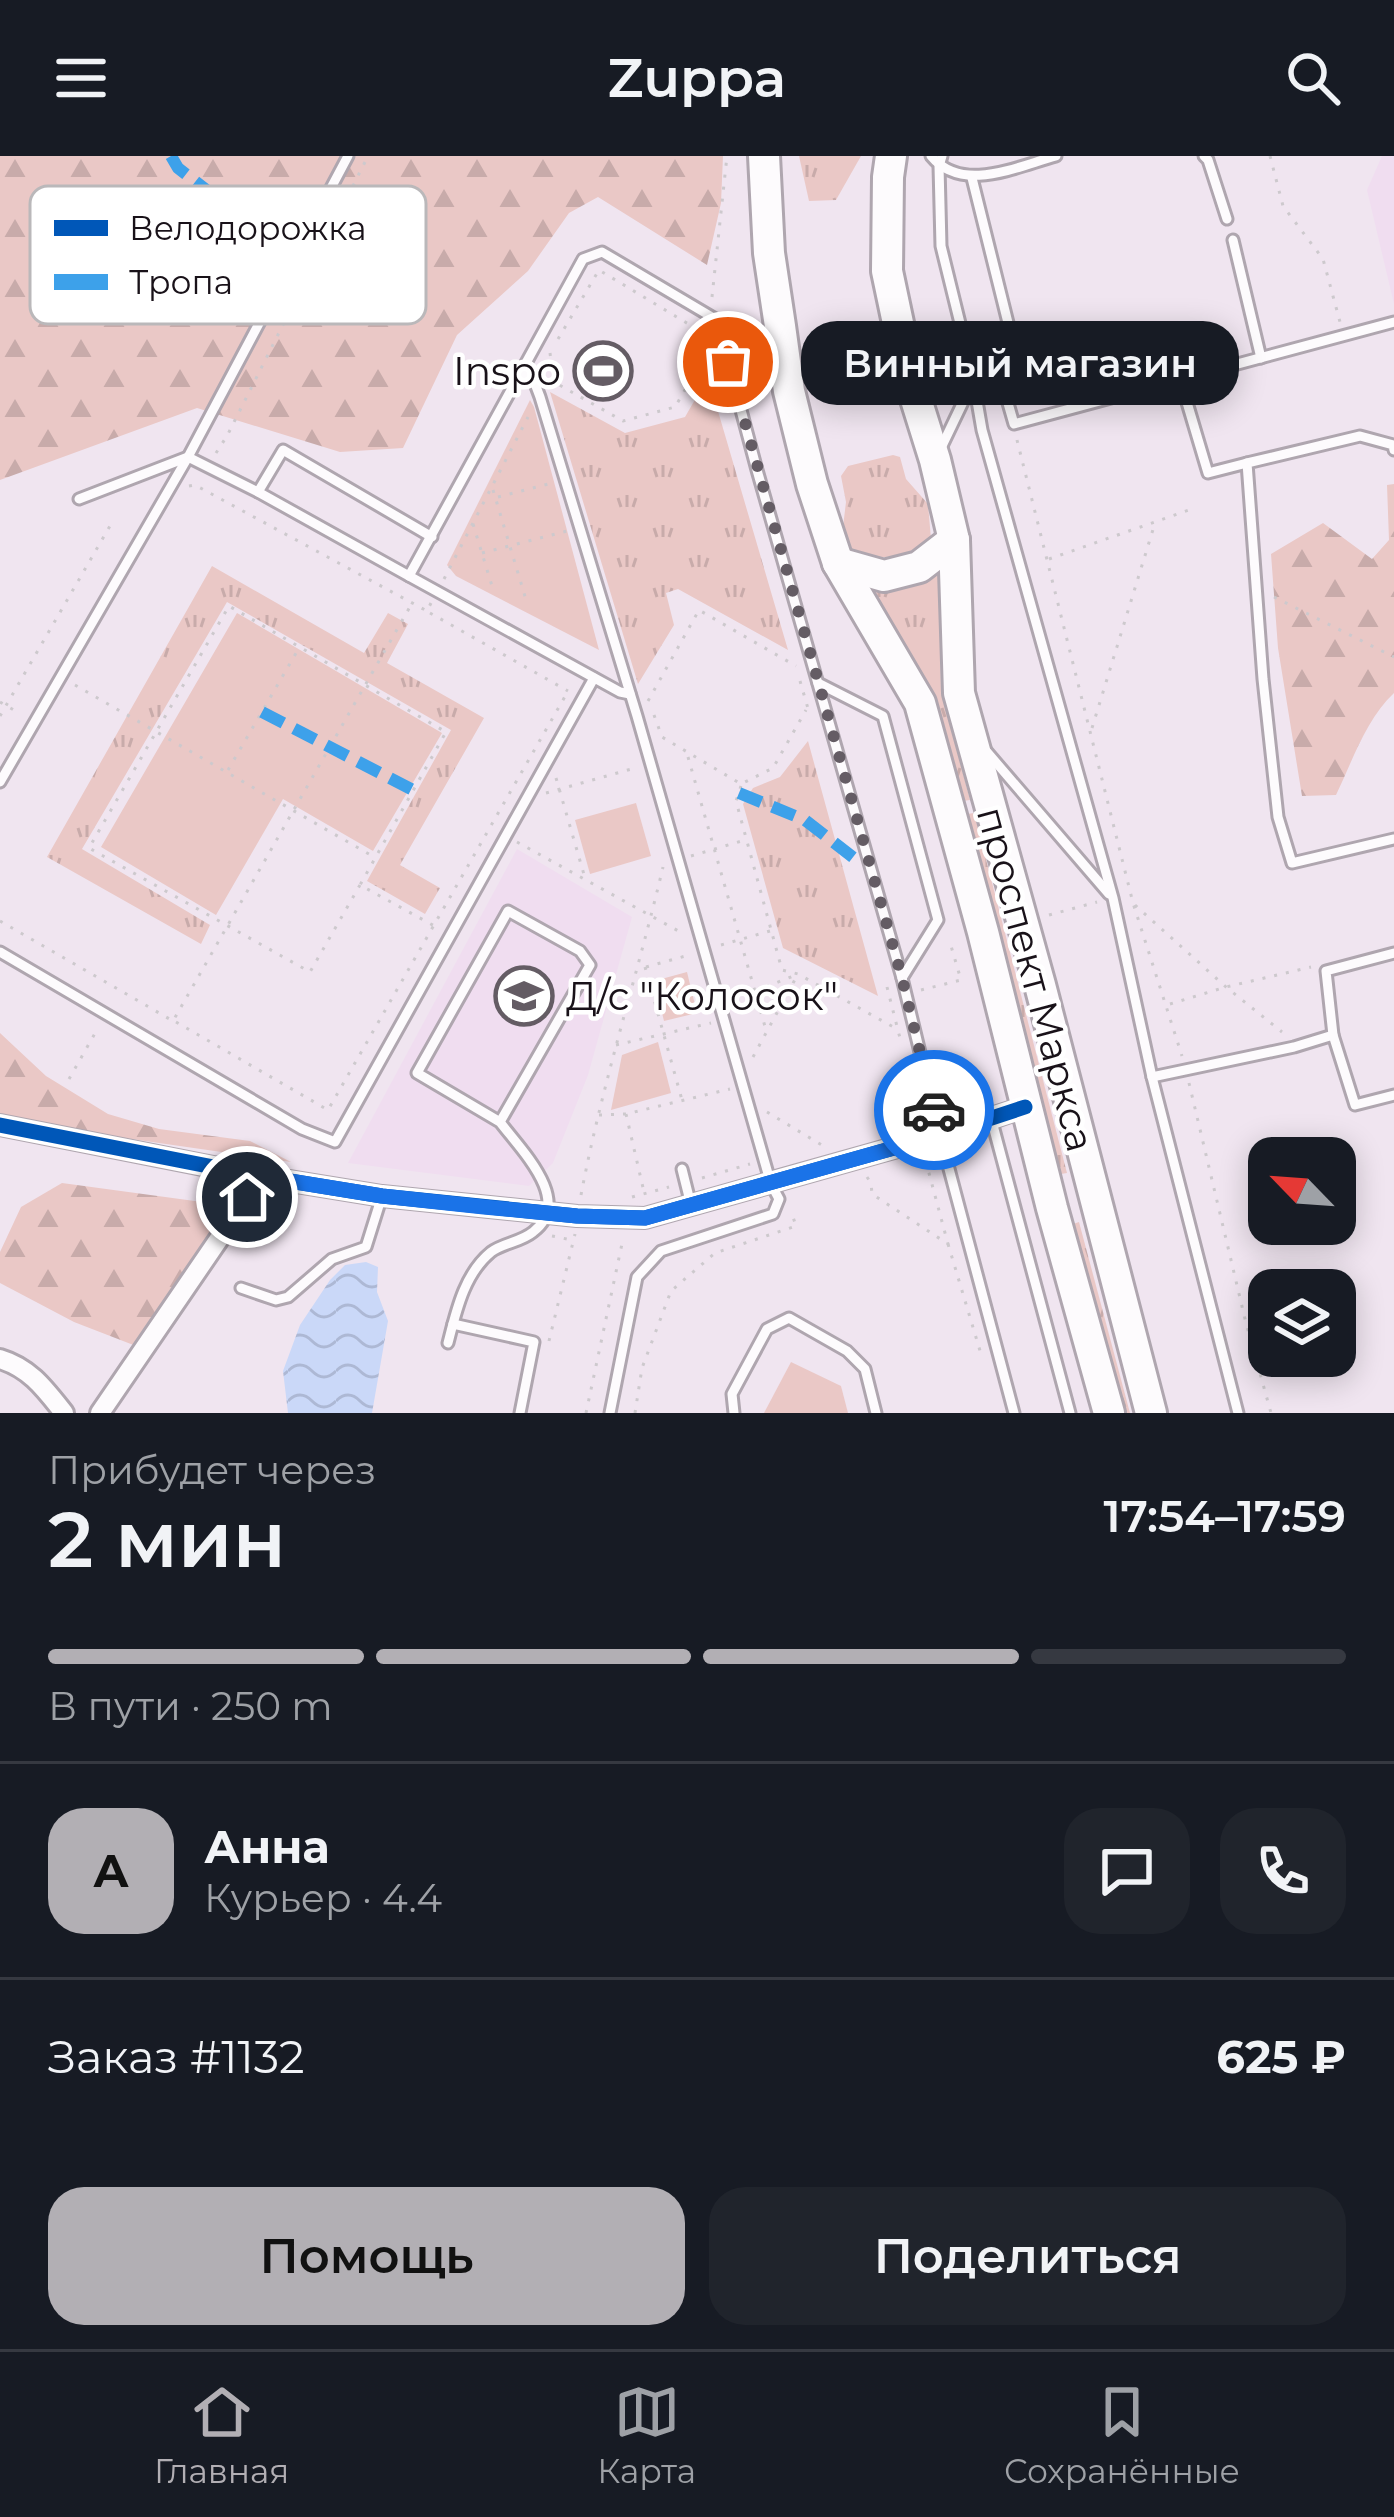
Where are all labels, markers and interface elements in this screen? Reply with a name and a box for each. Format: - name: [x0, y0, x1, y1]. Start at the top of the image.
- icon: menu: [48, 45, 114, 111]
- text: Zuppa: [608, 45, 786, 111]
- icon: search: [1280, 45, 1346, 111]
- legend: [30, 186, 426, 324]
- text: Велодорожка: [129, 208, 366, 248]
- text: Тропа: [129, 262, 233, 302]
- pin: [677, 311, 779, 413]
- callout: Винный магазин: [800, 320, 1238, 404]
- icon: bag: [695, 329, 761, 395]
- text: Винный магазин: [843, 339, 1197, 387]
- sports icon: Inspo: [572, 340, 634, 402]
- place label: Inspo: [453, 347, 561, 395]
- street label: проспект Маркса: [967, 801, 1105, 1157]
- school or university icon: Д/с "Колосок": [493, 965, 555, 1027]
- place label: Д/с "Колосок": [566, 972, 838, 1020]
- courier: [874, 1050, 994, 1170]
- icon: car: [901, 1077, 967, 1143]
- north arrow: [1248, 1137, 1356, 1245]
- map controls: [1248, 1137, 1356, 1377]
- pin: [196, 1146, 298, 1248]
- icon: home: [214, 1164, 280, 1230]
- button: layers: [1248, 1269, 1356, 1377]
- text: Прибудет через: [48, 1446, 376, 1494]
- text: 17:54–17:59: [1103, 1488, 1346, 1543]
- text: 2 мин: [48, 1491, 286, 1587]
- text: В пути · 250 m: [48, 1682, 333, 1730]
- button: chat: [1064, 1808, 1190, 1934]
- button: phone: [1220, 1808, 1346, 1934]
- text: Анна: [204, 1819, 330, 1874]
- text: А: [93, 1843, 129, 1898]
- text: Курьер · 4.4: [204, 1874, 442, 1922]
- text: Заказ #1132: [48, 2029, 304, 2084]
- text: 625 ₽: [1216, 2029, 1346, 2084]
- button: Помощь: [48, 2187, 685, 2325]
- button: Поделиться: [709, 2187, 1346, 2325]
- tab: Главная: [154, 2379, 289, 2491]
- tab: Карта: [597, 2379, 696, 2491]
- tab: Сохранённые: [1004, 2379, 1240, 2491]

